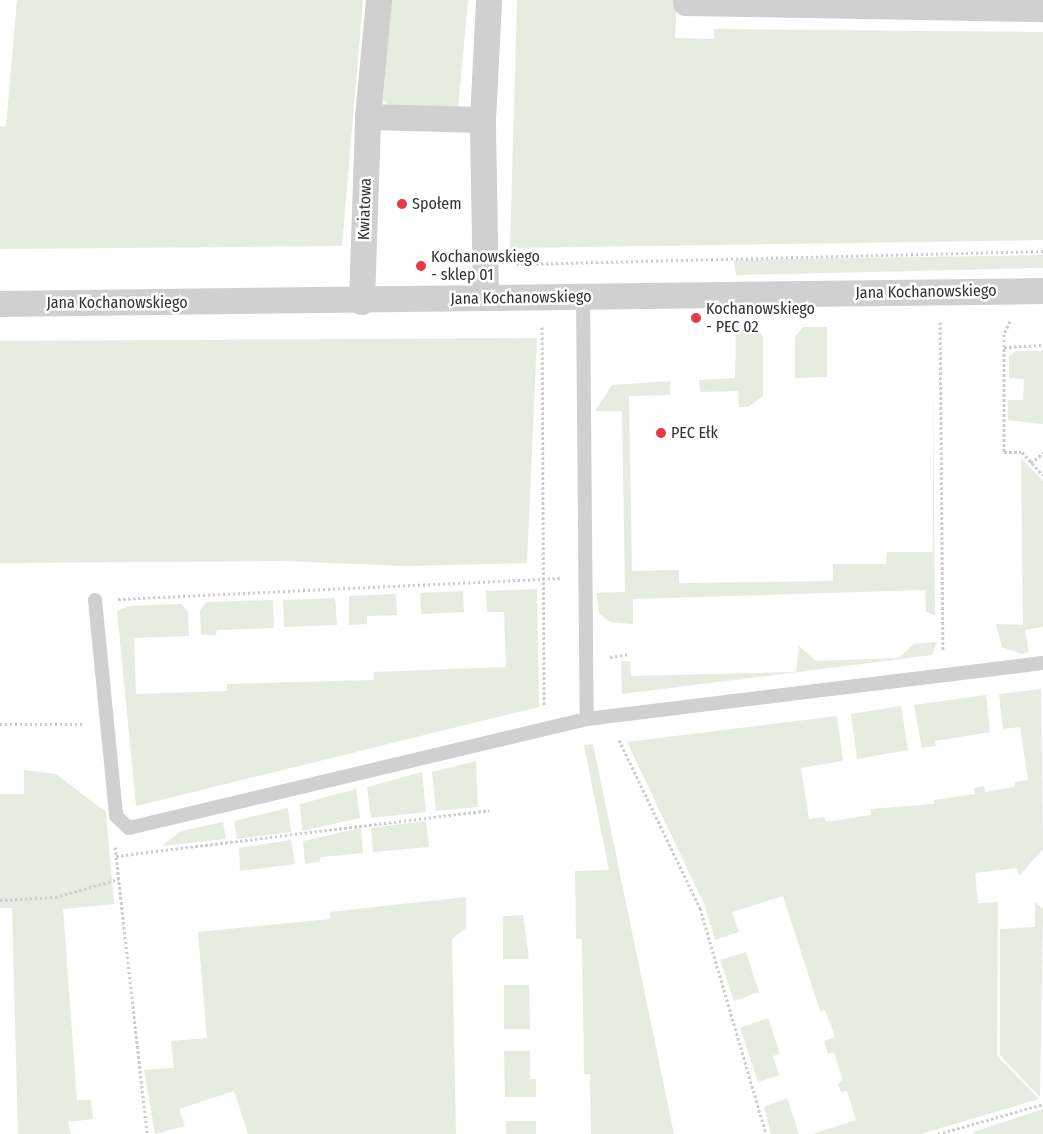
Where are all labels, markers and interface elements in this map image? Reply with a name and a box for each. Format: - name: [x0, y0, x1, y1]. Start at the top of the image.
- street label: Kwiatowa: [354, 178, 376, 240]
- place label: Społem: [412, 194, 462, 214]
- marker: Społem: [396, 198, 408, 210]
- place label: Kochanowskiego - sklep 01: [431, 247, 540, 285]
- marker: Kochanowskiego - sklep 01: [415, 260, 427, 272]
- street label: Jana Kochanowskiego: [855, 281, 997, 303]
- street label: Jana Kochanowskiego: [450, 287, 592, 309]
- street label: Jana Kochanowskiego: [46, 293, 188, 313]
- place label: Kochanowskiego - PEC 02: [706, 299, 815, 337]
- marker: Kochanowskiego - PEC 02: [690, 312, 702, 324]
- place label: PEC Ełk: [671, 423, 718, 443]
- marker: PEC Ełk: [655, 427, 667, 439]

